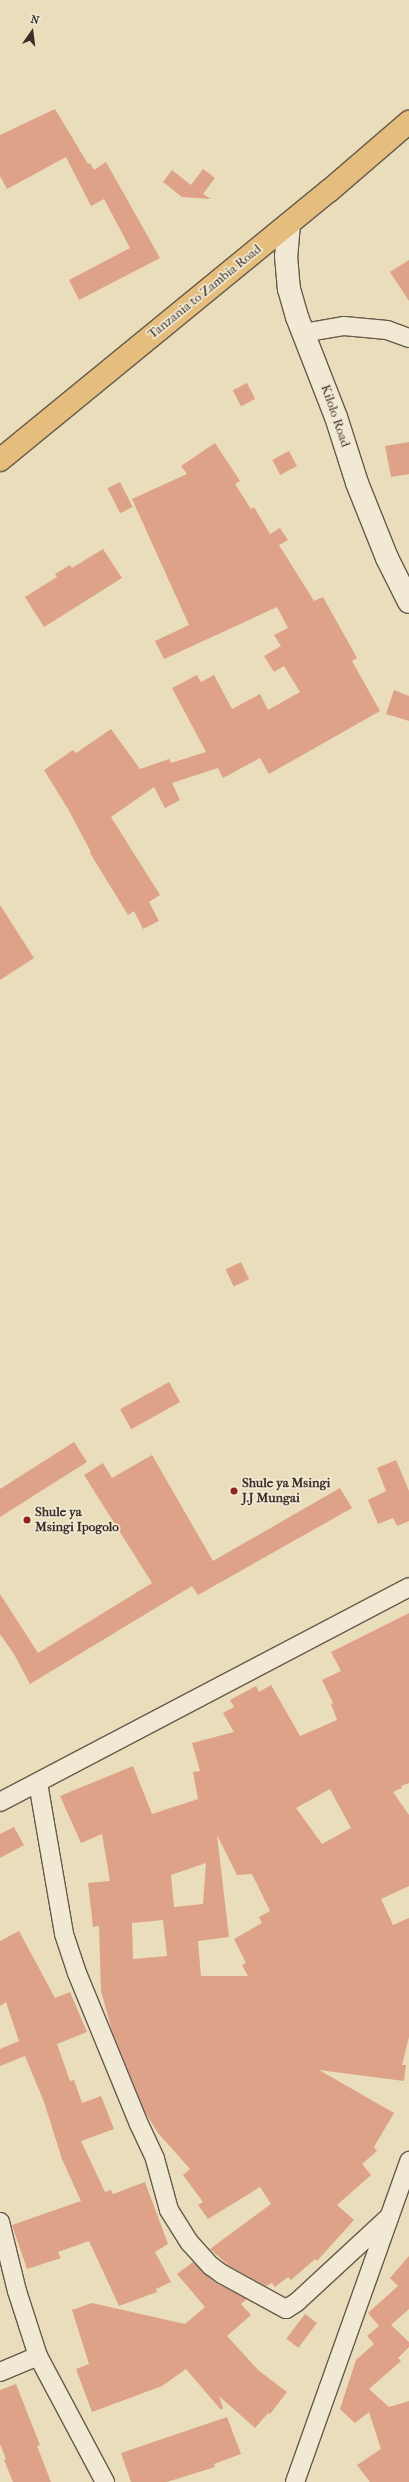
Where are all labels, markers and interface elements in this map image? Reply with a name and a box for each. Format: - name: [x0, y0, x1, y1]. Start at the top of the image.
- north arrow: [12, 12, 52, 52]
- text: N: [29, 13, 41, 27]
- street label: Tanzania to Zambia Road: [145, 242, 265, 342]
- street label: Kilolo Road: [317, 383, 353, 449]
- place label: Shule ya Msingi J.J Mungai: [242, 1476, 330, 1507]
- marker: Shule ya Msingi J.J Mungai: [229, 1486, 239, 1496]
- place label: Shule ya Msingi Ipogolo: [35, 1505, 119, 1536]
- marker: Shule ya Msingi Ipogolo: [22, 1515, 32, 1525]

